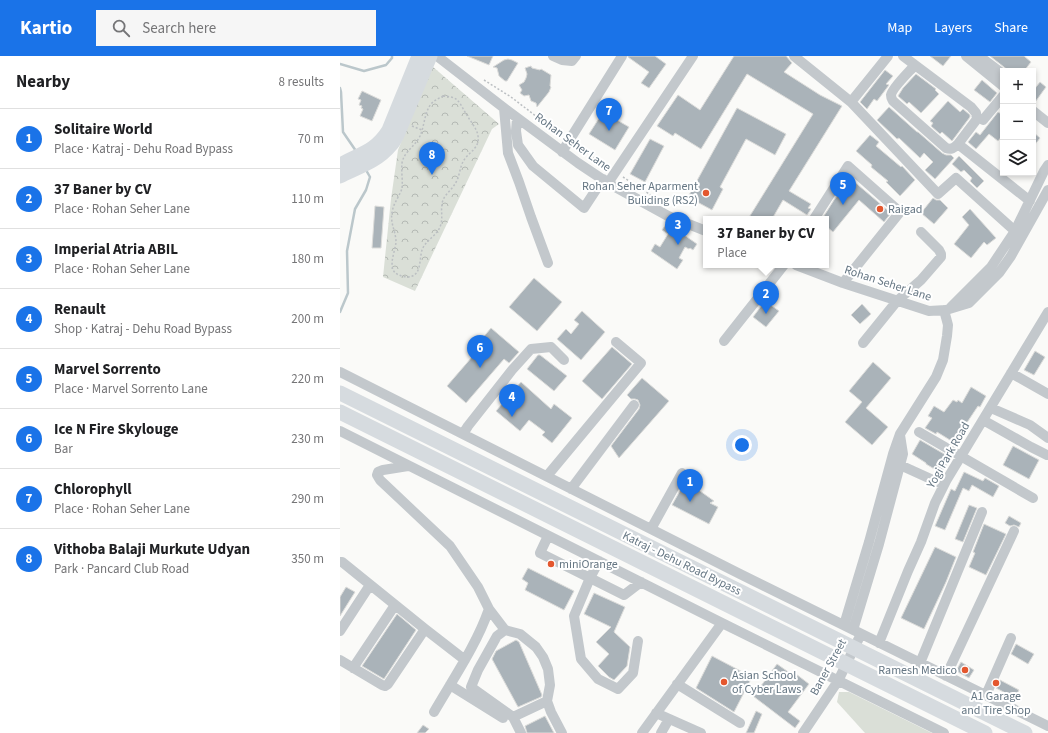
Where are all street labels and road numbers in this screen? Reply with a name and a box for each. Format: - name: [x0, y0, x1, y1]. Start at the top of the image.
- street label: Rohan Seher Lane: [531, 109, 614, 176]
- street label: Rohan Seher Lane: [842, 261, 934, 306]
- street label: Yogi Park Road: [922, 419, 974, 492]
- street label: Katraj - Dehu Road Bypass: [619, 527, 744, 600]
- street label: Baner Street: [806, 636, 851, 699]

